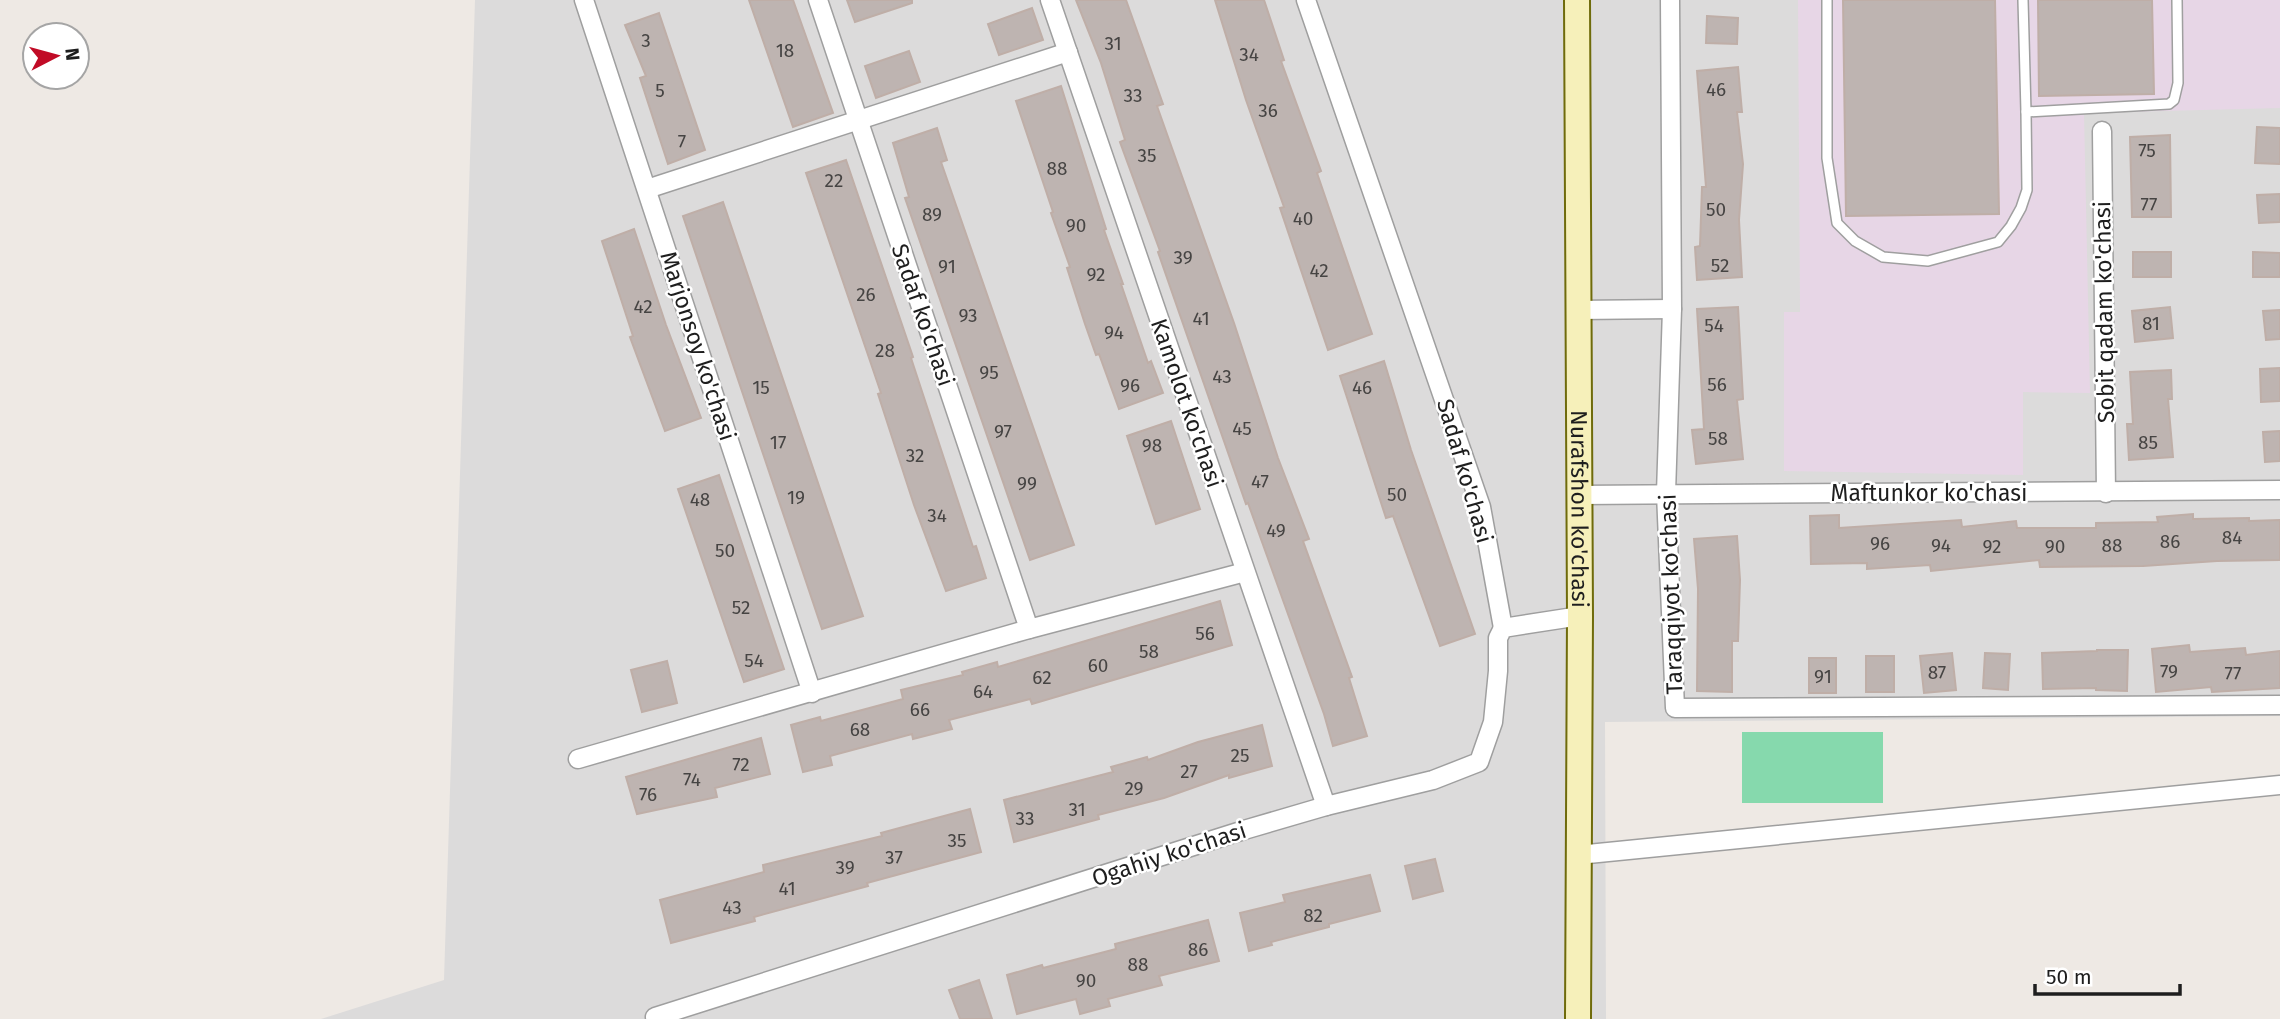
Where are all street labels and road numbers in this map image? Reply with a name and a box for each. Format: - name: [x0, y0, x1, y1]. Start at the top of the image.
- street label: Sobit qadam ko'chasi: [2088, 201, 2120, 423]
- street label: Sadaf ko'chasi: [886, 240, 960, 390]
- street label: Marjonsoy ko'chasi: [654, 248, 742, 444]
- street label: Kamolot ko'chasi: [1145, 315, 1229, 491]
- street label: Sadaf ko'chasi: [1431, 396, 1499, 546]
- street label: Nurafshon ko'chasi: [1565, 410, 1594, 608]
- street label: Maftunkor ko'chasi: [1831, 479, 2027, 507]
- street label: Taraqqiyot ko'chasi: [1654, 493, 1688, 695]
- street label: Ogahiy ko'chasi: [1088, 816, 1250, 892]

